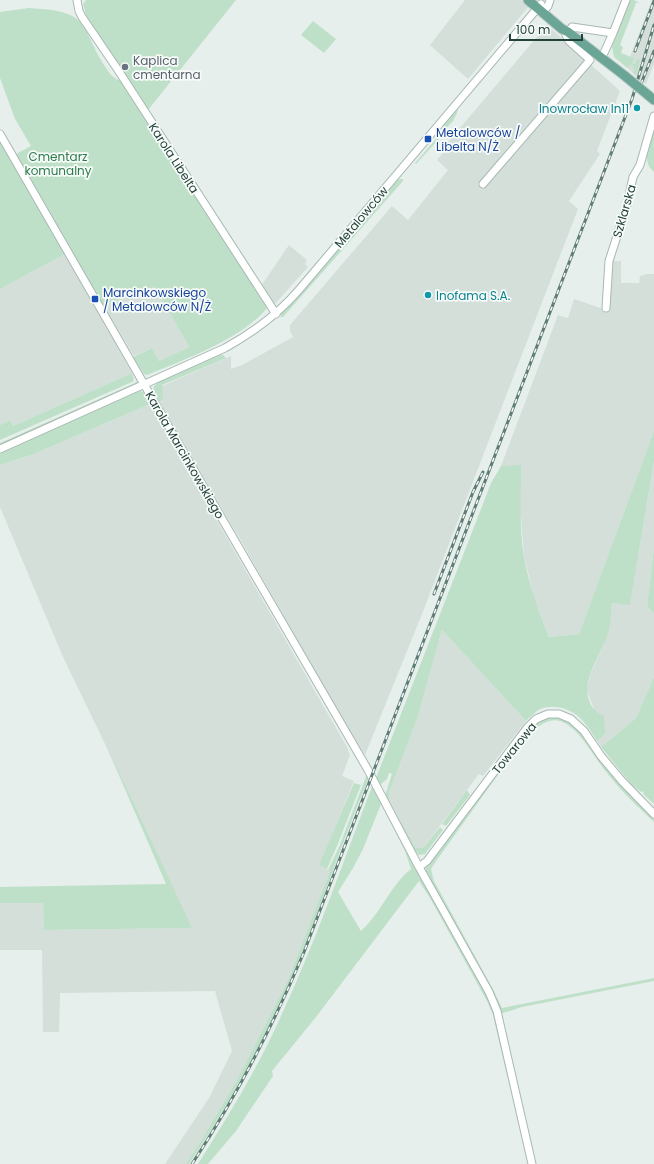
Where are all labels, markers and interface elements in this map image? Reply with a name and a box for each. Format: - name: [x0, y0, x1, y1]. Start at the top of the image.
- scale bar: [510, 16, 582, 42]
- text: 100 m: [516, 21, 550, 38]
- place label: Kaplica cmentarna: [133, 52, 201, 83]
- marker: Kaplica cmentarna: [120, 62, 130, 72]
- place label: Inowrocław In11: [539, 100, 629, 117]
- marker: Inowrocław In11: [632, 103, 642, 113]
- street label: Karola Libelta: [145, 119, 203, 197]
- place label: Metalowców / Libelta N/Ż: [436, 124, 520, 155]
- marker: Metalowców / Libelta N/Ż: [423, 134, 433, 144]
- park label: Cmentarz komunalny: [24, 148, 92, 179]
- street label: Metalowców: [330, 182, 392, 251]
- street label: Szklarska: [608, 182, 640, 240]
- place label: Marcinkowskiego / Metalowców N/Ż: [103, 284, 211, 315]
- place label: Inofama S.A.: [436, 287, 510, 304]
- marker: Inofama S.A.: [423, 290, 433, 300]
- marker: Marcinkowskiego / Metalowców N/Ż: [90, 294, 100, 304]
- street label: Karola Marcinkowskiego: [141, 388, 229, 522]
- street label: Towarowa: [488, 718, 540, 778]

